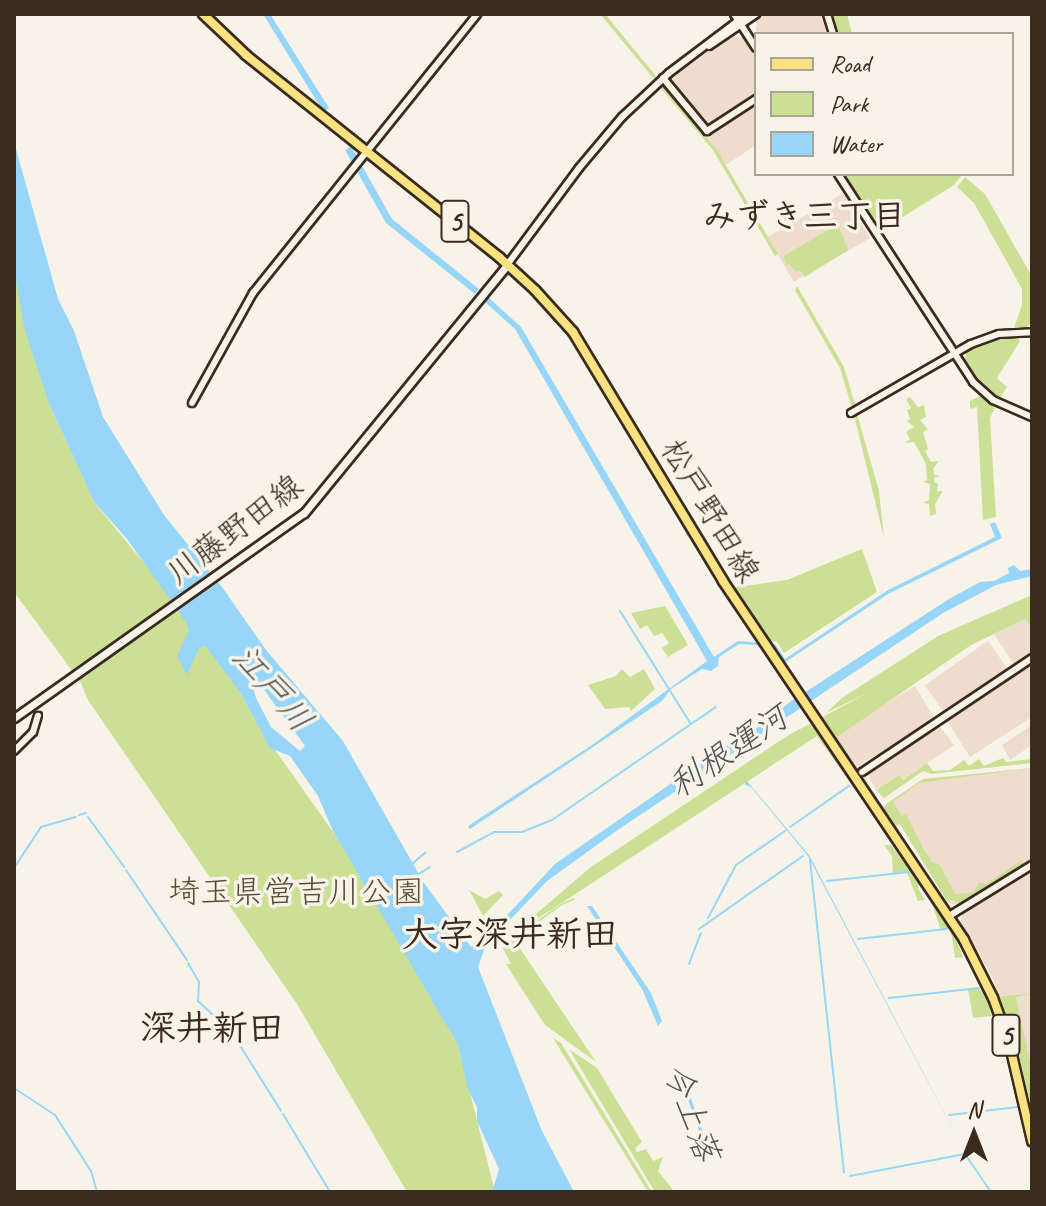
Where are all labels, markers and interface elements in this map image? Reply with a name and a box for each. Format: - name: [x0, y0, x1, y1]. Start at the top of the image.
- legend: [754, 32, 1014, 176]
- text: Road: [830, 49, 870, 79]
- text: Park: [830, 89, 868, 119]
- text: Water: [830, 129, 882, 159]
- road number: 5: [439, 195, 471, 247]
- district label: みずき三丁目: [702, 196, 906, 236]
- street label: 松戸野田線: [652, 433, 768, 589]
- street label: 川藤野田線: [160, 467, 310, 593]
- water label: 江戸川: [224, 636, 322, 740]
- water label: 利根運河: [660, 696, 796, 806]
- park label: 埼玉県営吉川公園: [168, 873, 424, 911]
- district label: 大字深井新田: [402, 913, 618, 957]
- district label: 深井新田: [140, 1007, 284, 1051]
- road number: 5: [990, 1009, 1022, 1061]
- water label: 今上落: [655, 1057, 729, 1167]
- north arrow: [934, 1094, 1014, 1174]
- text: N: [967, 1096, 981, 1124]

